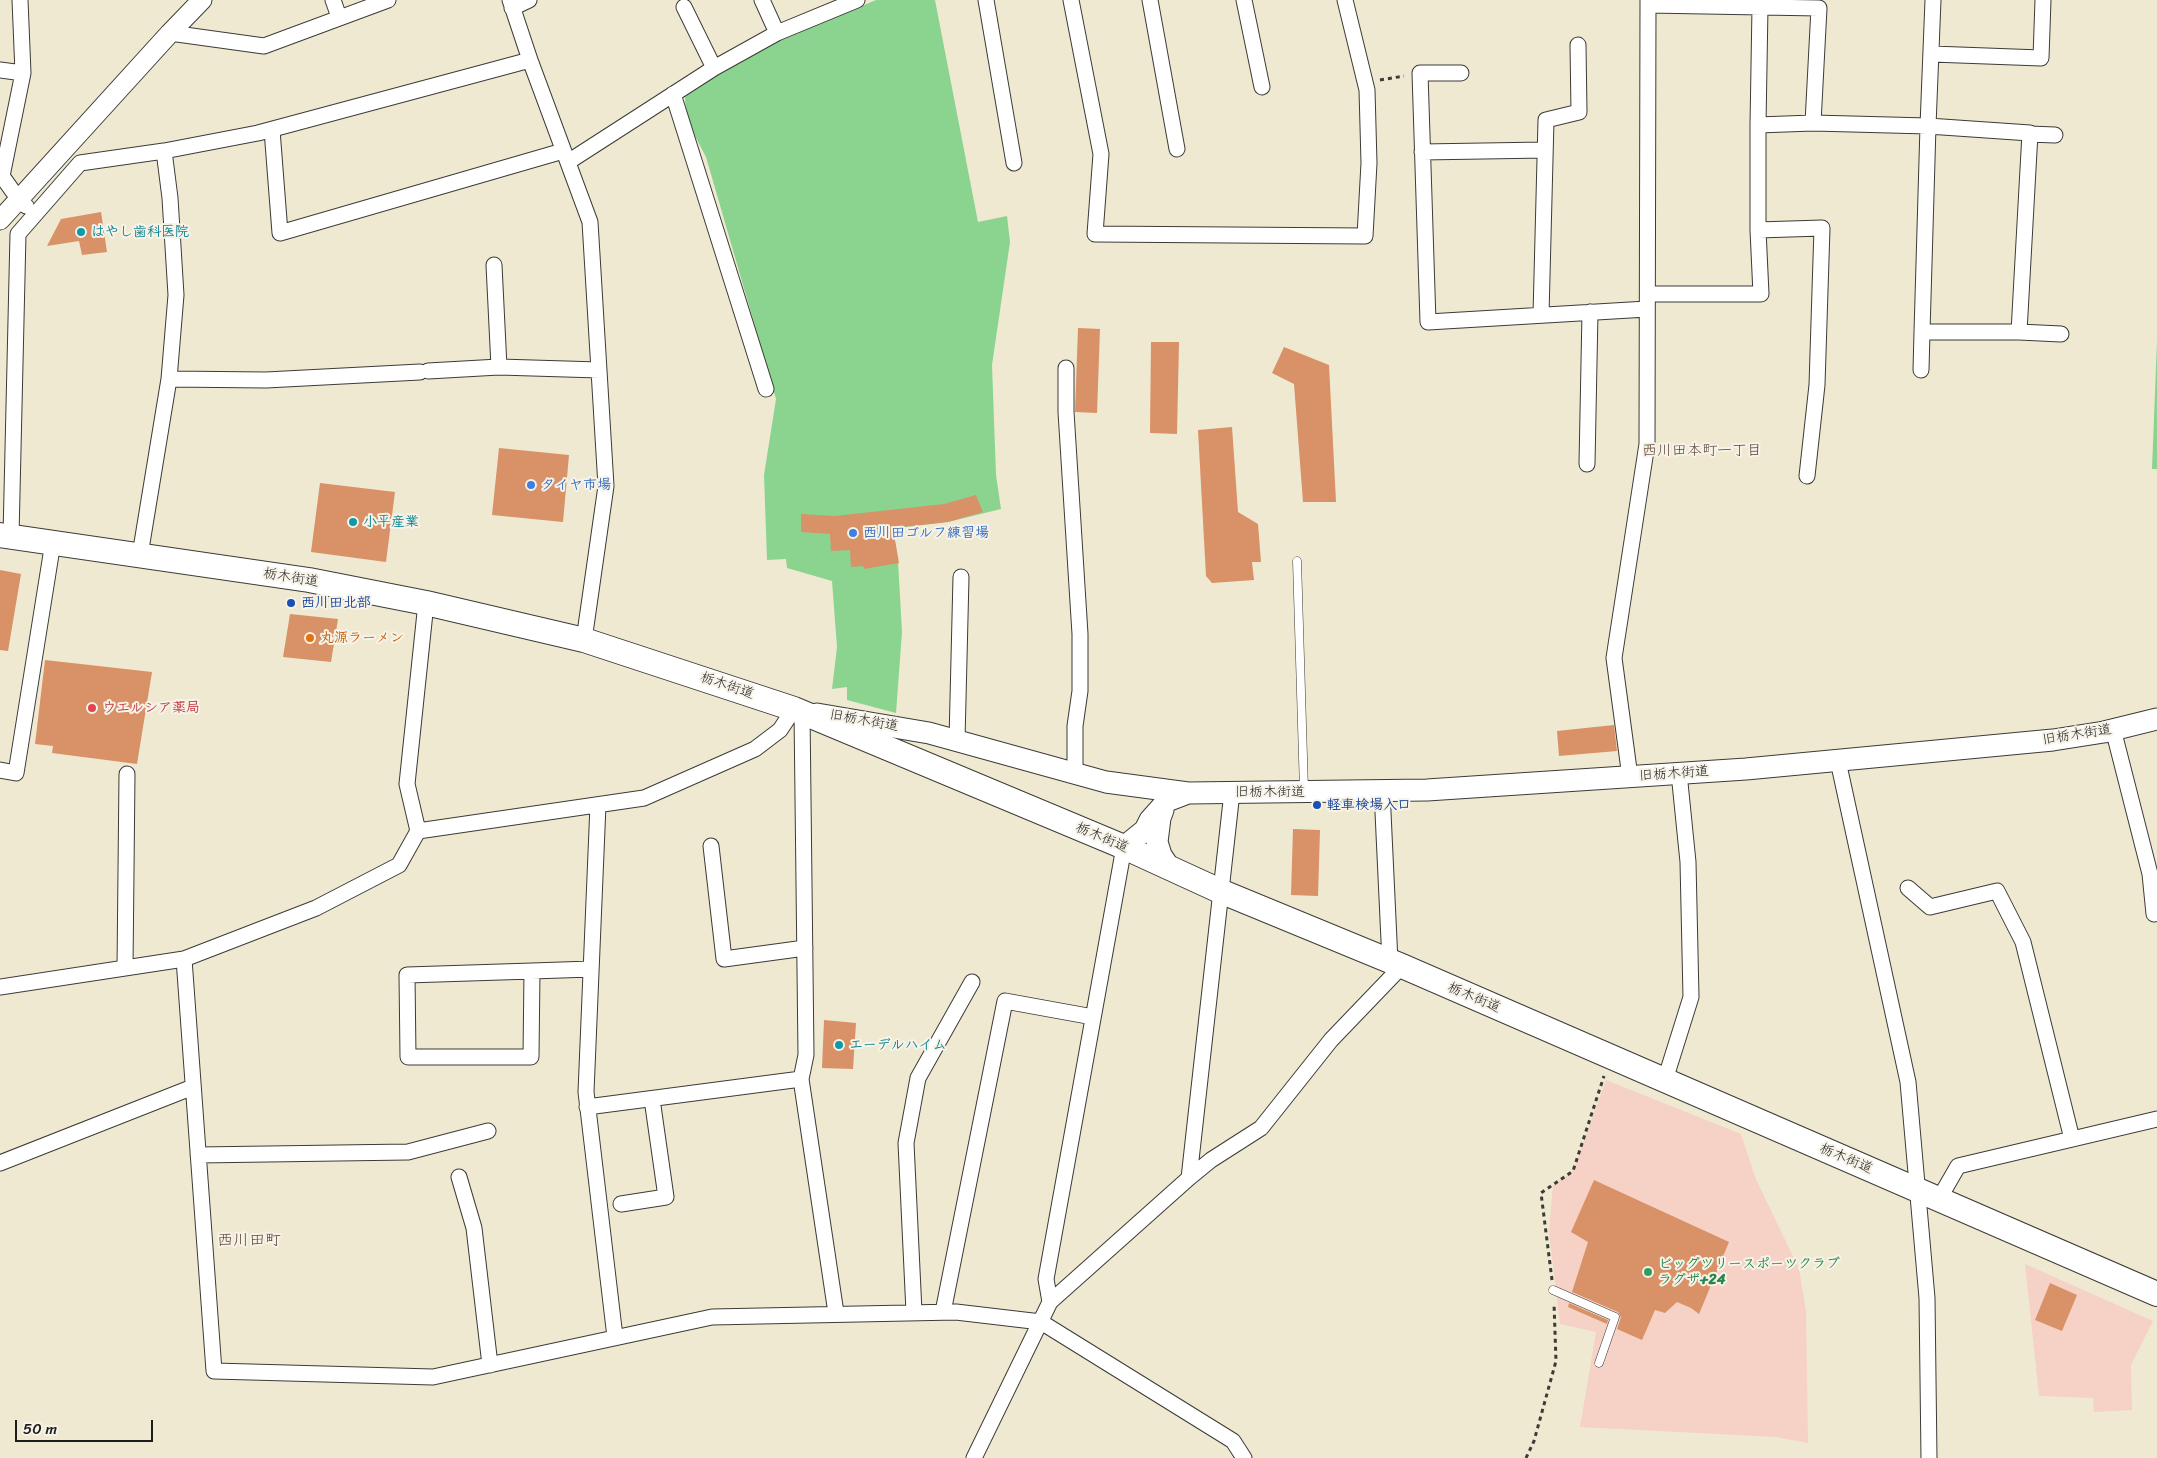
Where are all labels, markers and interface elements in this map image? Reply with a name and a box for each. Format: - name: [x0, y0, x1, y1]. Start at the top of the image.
- place label: はやし歯科医院: [91, 224, 189, 240]
- marker: はやし歯科医院: [75, 226, 87, 238]
- district label: 西川田本町一丁目: [1642, 442, 1762, 460]
- place label: タイヤ市場: [541, 477, 611, 493]
- marker: タイヤ市場: [525, 479, 537, 491]
- place label: 小平産業: [363, 514, 419, 530]
- marker: 小平産業: [347, 516, 359, 528]
- place label: 西川田ゴルフ練習場: [863, 525, 989, 541]
- marker: 西川田ゴルフ練習場: [847, 527, 859, 539]
- street label: 栃木街道: [262, 565, 320, 591]
- place label: 西川田北部: [301, 595, 371, 611]
- marker: 西川田北部: [285, 597, 297, 609]
- place label: 丸源ラーメン: [320, 630, 404, 646]
- marker: 丸源ラーメン: [304, 632, 316, 644]
- street label: 栃木街道: [698, 669, 756, 703]
- place label: ウエルシア薬局: [102, 700, 200, 716]
- marker: ウエルシア薬局: [86, 702, 98, 714]
- street label: 旧栃木街道: [828, 707, 900, 735]
- street label: 旧栃木街道: [2041, 721, 2113, 749]
- street label: 旧栃木街道: [1638, 763, 1710, 785]
- street label: 旧栃木街道: [1235, 784, 1305, 800]
- place label: 軽車検場入口: [1327, 797, 1411, 813]
- marker: 軽車検場入口: [1311, 799, 1323, 811]
- street label: 栃木街道: [1073, 819, 1131, 857]
- street label: 栃木街道: [1445, 979, 1503, 1017]
- place label: エーデルハイム: [849, 1037, 947, 1053]
- marker: エーデルハイム: [833, 1039, 845, 1051]
- street label: 栃木街道: [1817, 1140, 1875, 1178]
- district label: 西川田町: [217, 1231, 281, 1251]
- place label: ビッグツリースポーツクラブ ラグザ+24: [1658, 1256, 1840, 1288]
- marker: ビッグツリースポーツクラブ ラグザ+24: [1642, 1266, 1654, 1278]
- scale bar: [18, 1410, 155, 1442]
- text: 50 m: [23, 1416, 57, 1442]

